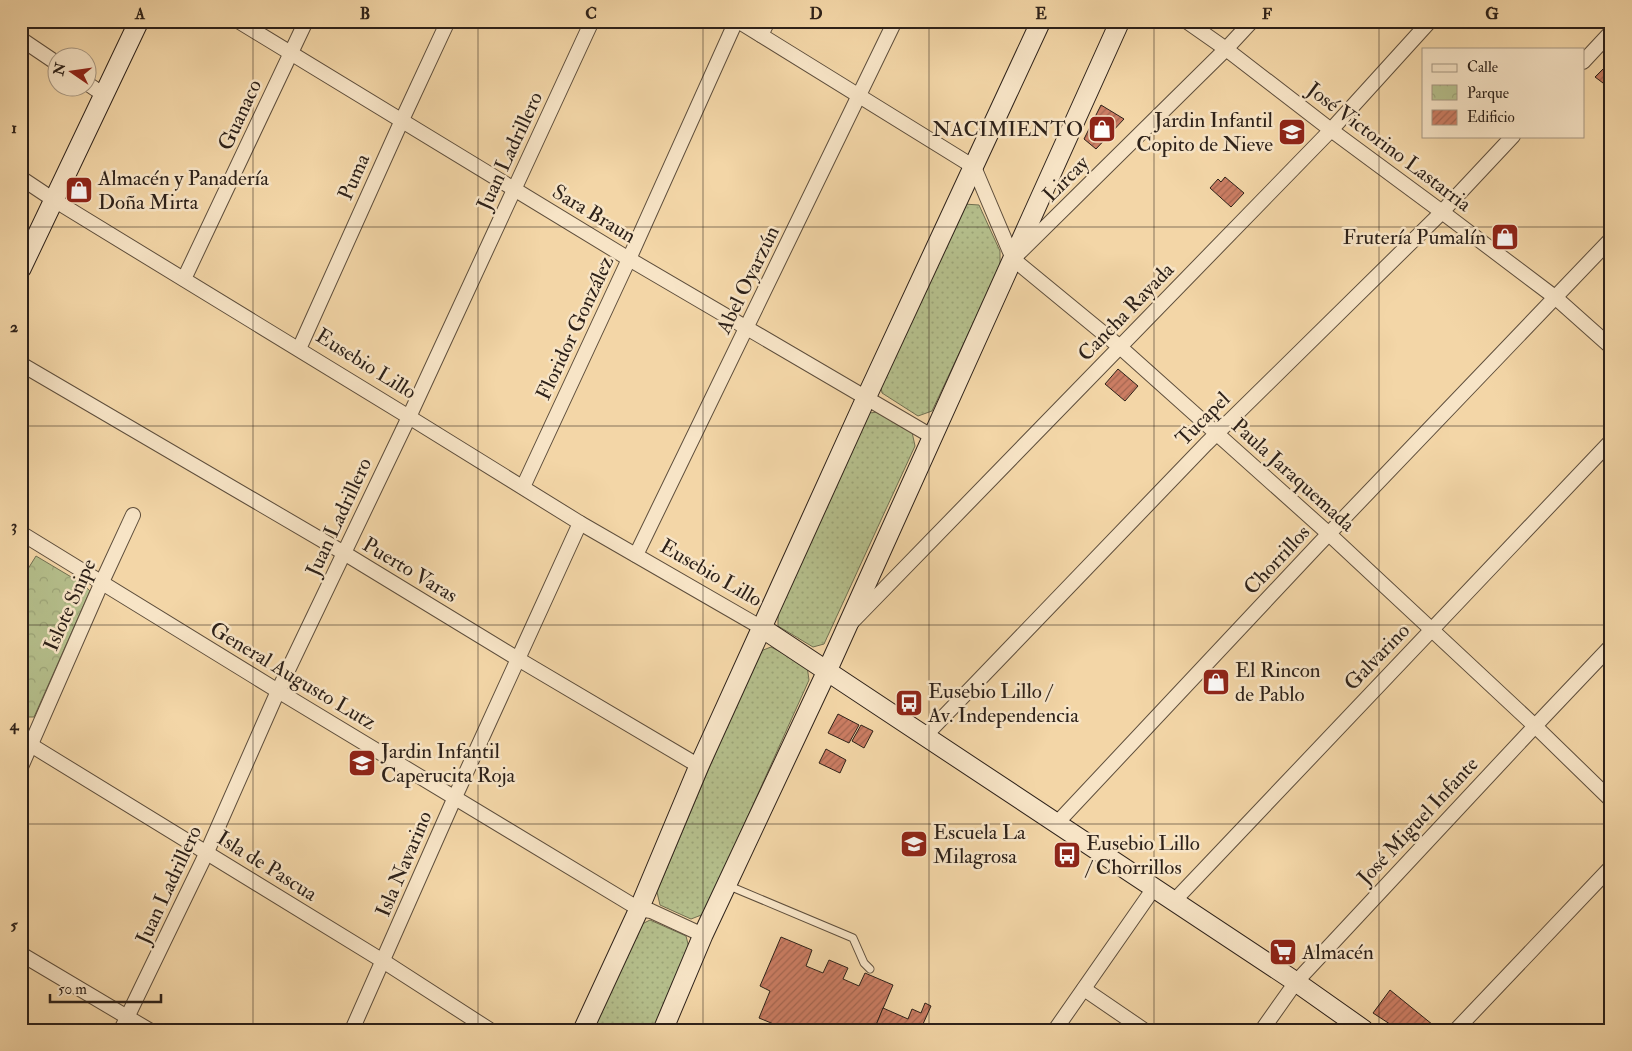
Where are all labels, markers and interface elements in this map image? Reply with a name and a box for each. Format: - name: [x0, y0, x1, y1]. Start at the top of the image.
- text: A: [134, 4, 146, 24]
- text: B: [360, 4, 370, 24]
- text: C: [585, 4, 597, 24]
- text: D: [809, 4, 823, 24]
- text: E: [1035, 4, 1047, 24]
- text: F: [1262, 4, 1272, 24]
- text: G: [1485, 4, 1499, 24]
- north arrow: [48, 48, 98, 98]
- legend: [1422, 48, 1584, 138]
- text: Calle: [1467, 58, 1498, 77]
- text: N: [50, 61, 70, 78]
- street label: Guanaco: [212, 75, 268, 155]
- street label: José Victorino Lastarria: [1301, 76, 1477, 218]
- text: Parque: [1467, 84, 1509, 103]
- street label: Juan Ladrillero: [470, 87, 549, 216]
- place label: Jardin Infantil Copito de Nieve: [1136, 107, 1274, 158]
- text: Edificio: [1467, 108, 1515, 127]
- shop icon: NACIMIENTO: [1087, 114, 1117, 144]
- place label: NACIMIENTO: [932, 116, 1083, 143]
- school or university icon: Jardin Infantil Copito de Nieve: [1277, 117, 1307, 147]
- text: 1: [11, 118, 17, 138]
- street label: Puma: [332, 149, 376, 204]
- street label: Lircay: [1037, 150, 1095, 208]
- place label: Almacén y Panadería Doña Mirta: [97, 165, 269, 216]
- shop icon: Almacén y Panadería Doña Mirta: [64, 175, 94, 205]
- street label: Sara Braun: [547, 178, 641, 250]
- street label: Abel Oyarzún: [710, 221, 786, 339]
- shop icon: Frutería Pumalín: [1490, 222, 1520, 252]
- place label: Frutería Pumalín: [1343, 224, 1486, 251]
- street label: Floridor González: [530, 252, 620, 404]
- street label: Cancha Rayada: [1072, 257, 1180, 367]
- text: 2: [10, 317, 18, 337]
- street label: Eusebio Lillo: [311, 322, 421, 406]
- street label: Tucapel: [1170, 386, 1236, 452]
- street label: Paula Jaraquemada: [1225, 412, 1361, 538]
- street label: Juan Ladrillero: [299, 453, 378, 582]
- text: 3: [11, 516, 17, 536]
- street label: Chorrillos: [1238, 519, 1316, 601]
- street label: Puerto Varas: [357, 531, 463, 609]
- street label: Eusebio Lillo: [655, 533, 767, 613]
- street label: Islote Snipe: [38, 554, 102, 655]
- street label: General Augusto Lutz: [205, 616, 381, 736]
- street label: Galvarino: [1338, 618, 1416, 696]
- place label: El Rincon de Pablo: [1235, 657, 1321, 708]
- shop icon: El Rincon de Pablo: [1201, 667, 1231, 697]
- place label: Eusebio Lillo / Av. Independencia: [927, 678, 1079, 729]
- bus stop icon: Eusebio Lillo / Av. Independencia: [894, 688, 924, 718]
- text: 4: [9, 715, 20, 735]
- place label: Jardin Infantil Caperucita Roja: [380, 738, 516, 789]
- school or university icon: Jardin Infantil Caperucita Roja: [347, 748, 377, 778]
- street label: José Miguel Infante: [1351, 751, 1484, 891]
- street label: Isla Navarino: [370, 807, 438, 921]
- place label: Escuela La Milagrosa: [933, 819, 1026, 870]
- street label: Juan Ladrillero: [129, 821, 208, 950]
- street label: Isla de Pascua: [212, 825, 322, 908]
- school or university icon: Escuela La Milagrosa: [899, 829, 929, 859]
- place label: Eusebio Lillo / Chorrillos: [1084, 830, 1200, 881]
- bus stop icon: Eusebio Lillo / Chorrillos: [1052, 840, 1082, 870]
- text: 5: [10, 915, 18, 935]
- supermarket icon: Almacén: [1268, 937, 1298, 967]
- place label: Almacén: [1301, 939, 1374, 966]
- scale bar: [50, 971, 161, 1003]
- text: 50 m: [58, 980, 87, 999]

